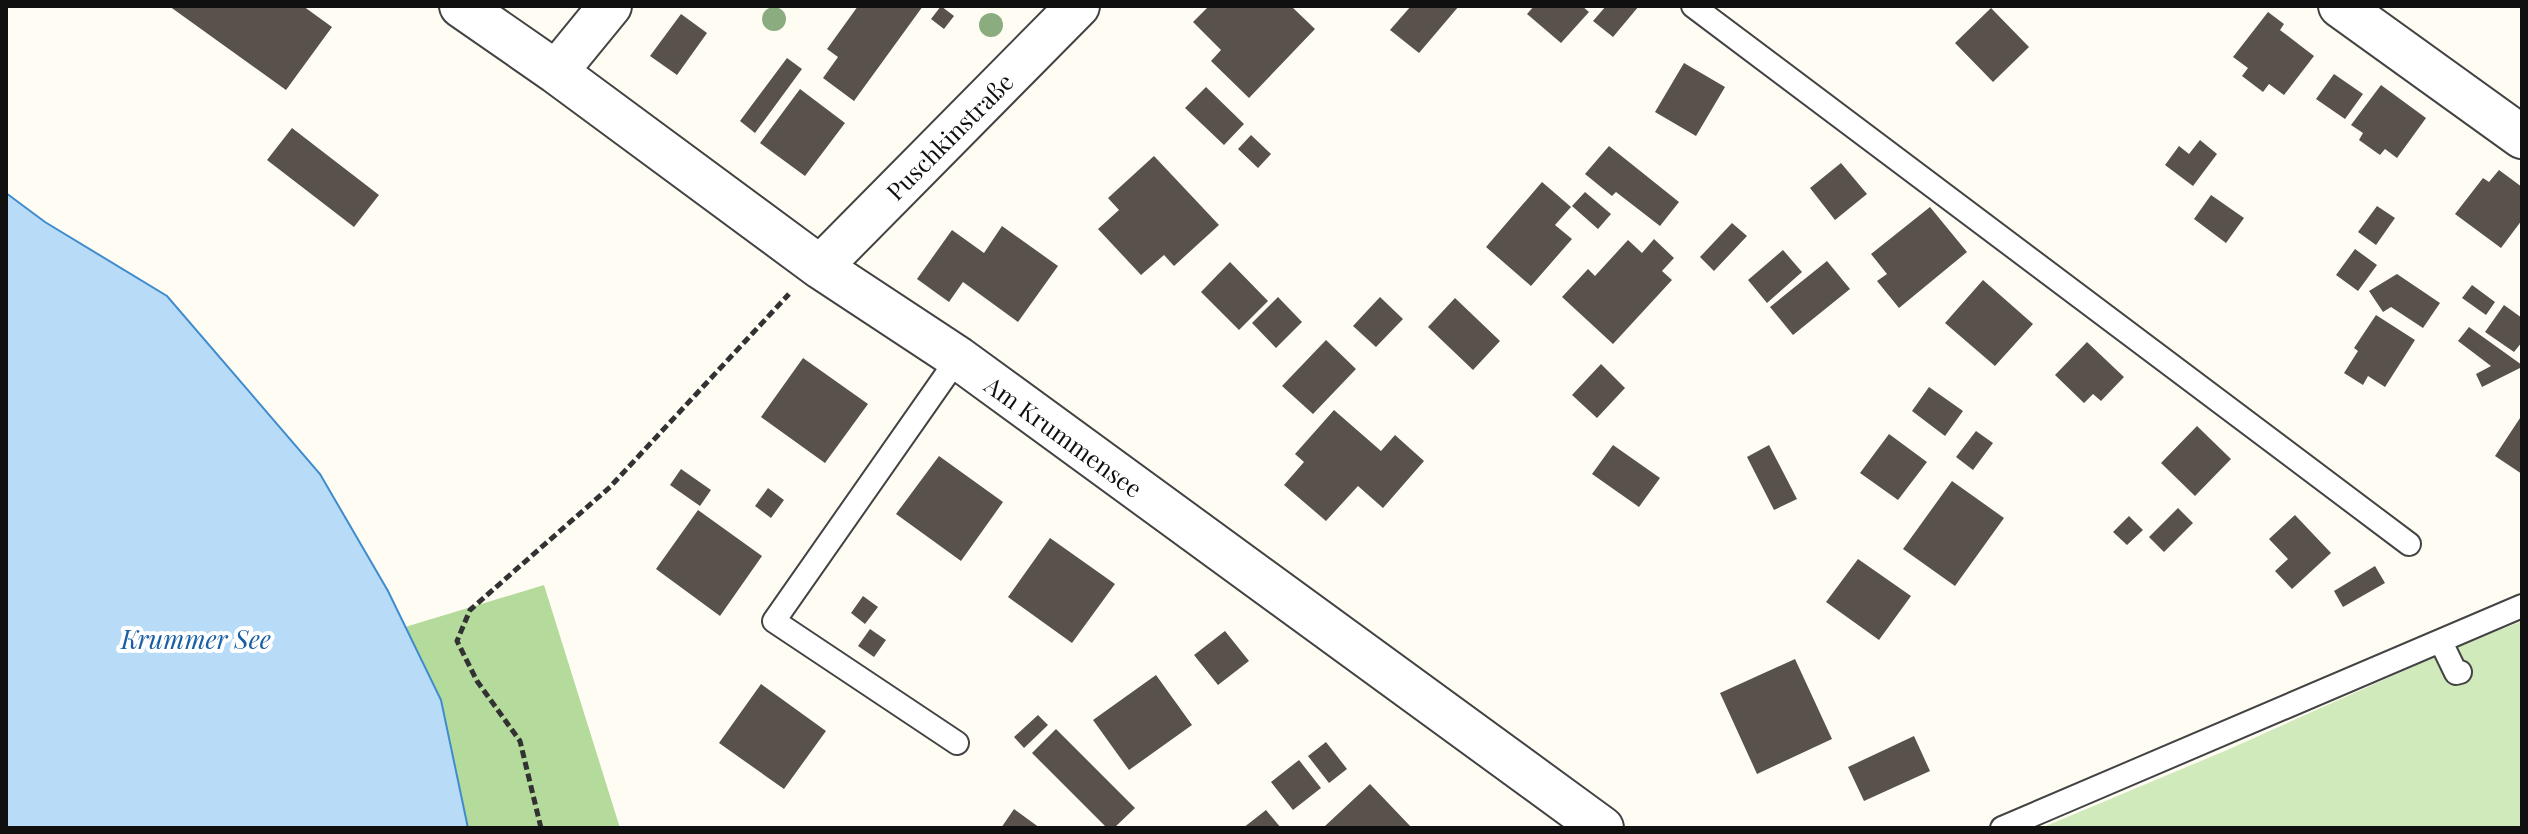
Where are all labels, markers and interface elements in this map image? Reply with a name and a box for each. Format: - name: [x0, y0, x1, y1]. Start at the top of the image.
- street label: Puschkinstraße: [879, 66, 1019, 206]
- street label: Am Krummensee: [978, 368, 1149, 504]
- water label: Krummer See: [120, 621, 271, 656]

